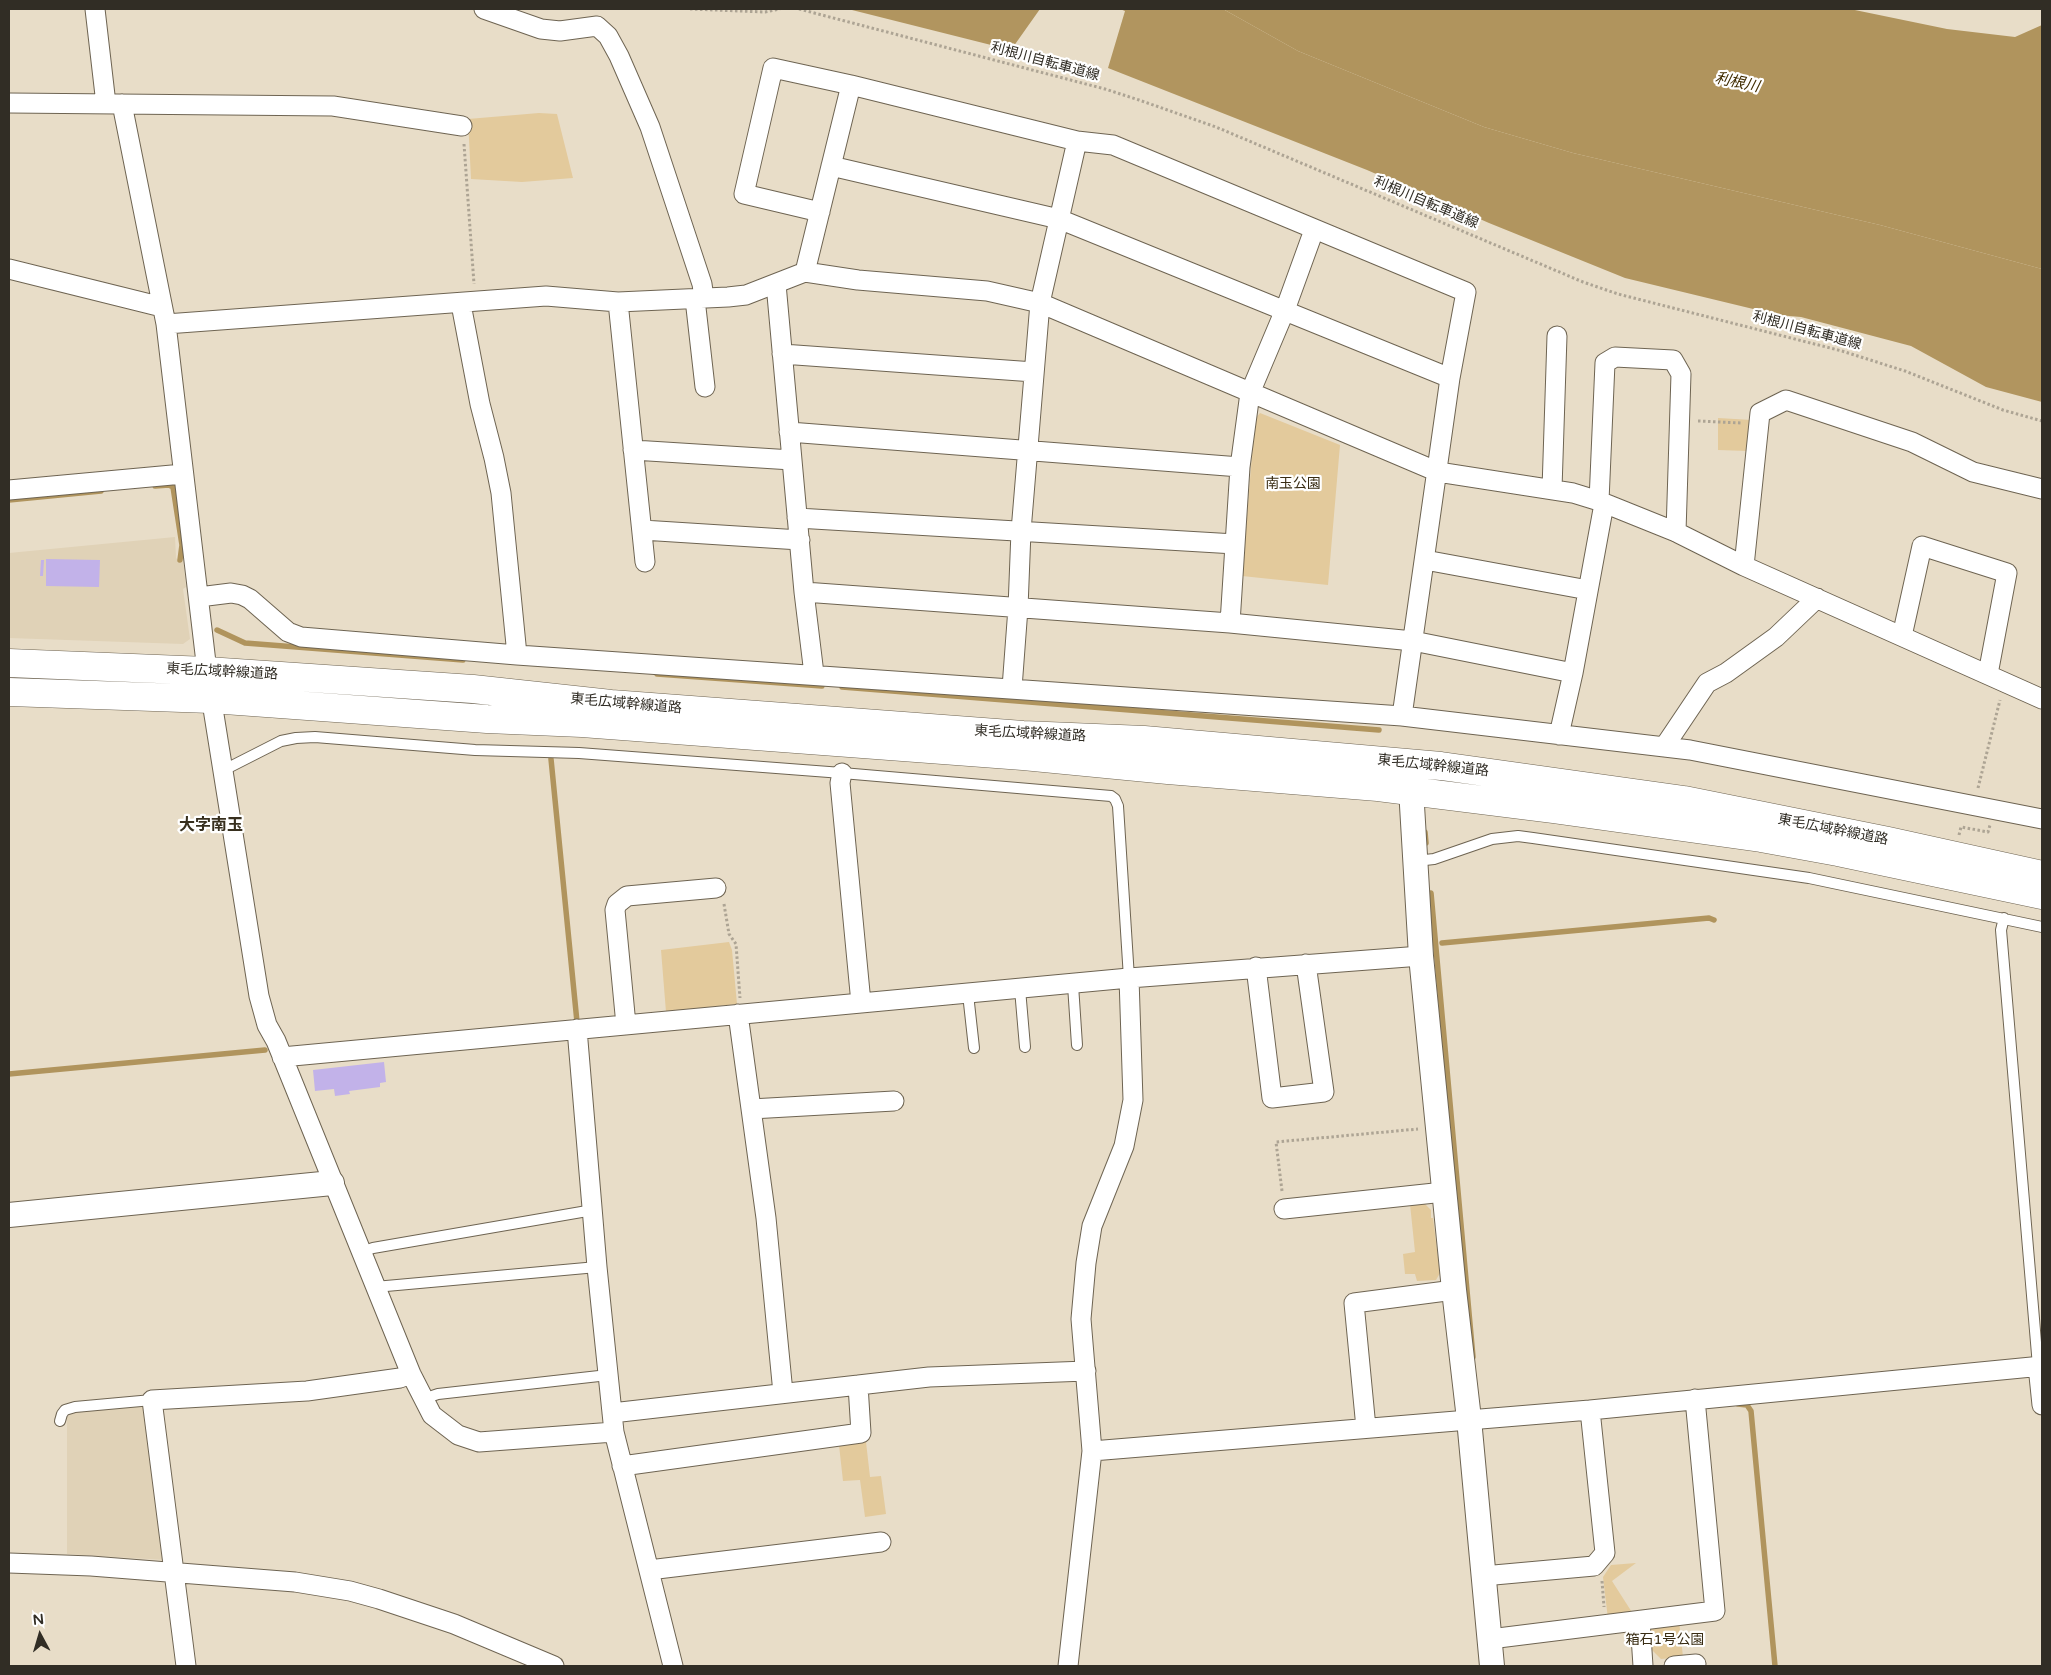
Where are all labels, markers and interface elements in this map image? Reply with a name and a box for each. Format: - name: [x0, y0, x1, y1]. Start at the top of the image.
- street label: 利根川自転車道線: [989, 39, 1101, 85]
- water label: 利根川: [1713, 70, 1761, 96]
- street label: 利根川自転車道線: [1371, 173, 1481, 233]
- street label: 利根川自転車道線: [1751, 308, 1863, 354]
- park label: 南玉公園: [1265, 476, 1321, 492]
- street label: 東毛広域幹線道路: [166, 661, 278, 683]
- street label: 東毛広域幹線道路: [569, 691, 683, 717]
- street label: 東毛広域幹線道路: [974, 723, 1086, 745]
- street label: 東毛広域幹線道路: [1376, 752, 1490, 780]
- street label: 東毛広域幹線道路: [1776, 811, 1890, 849]
- district label: 大字南玉: [179, 816, 243, 836]
- north arrow: [15, 1610, 65, 1660]
- text: N: [32, 1611, 45, 1629]
- park label: 箱石1号公園: [1626, 1632, 1704, 1648]

